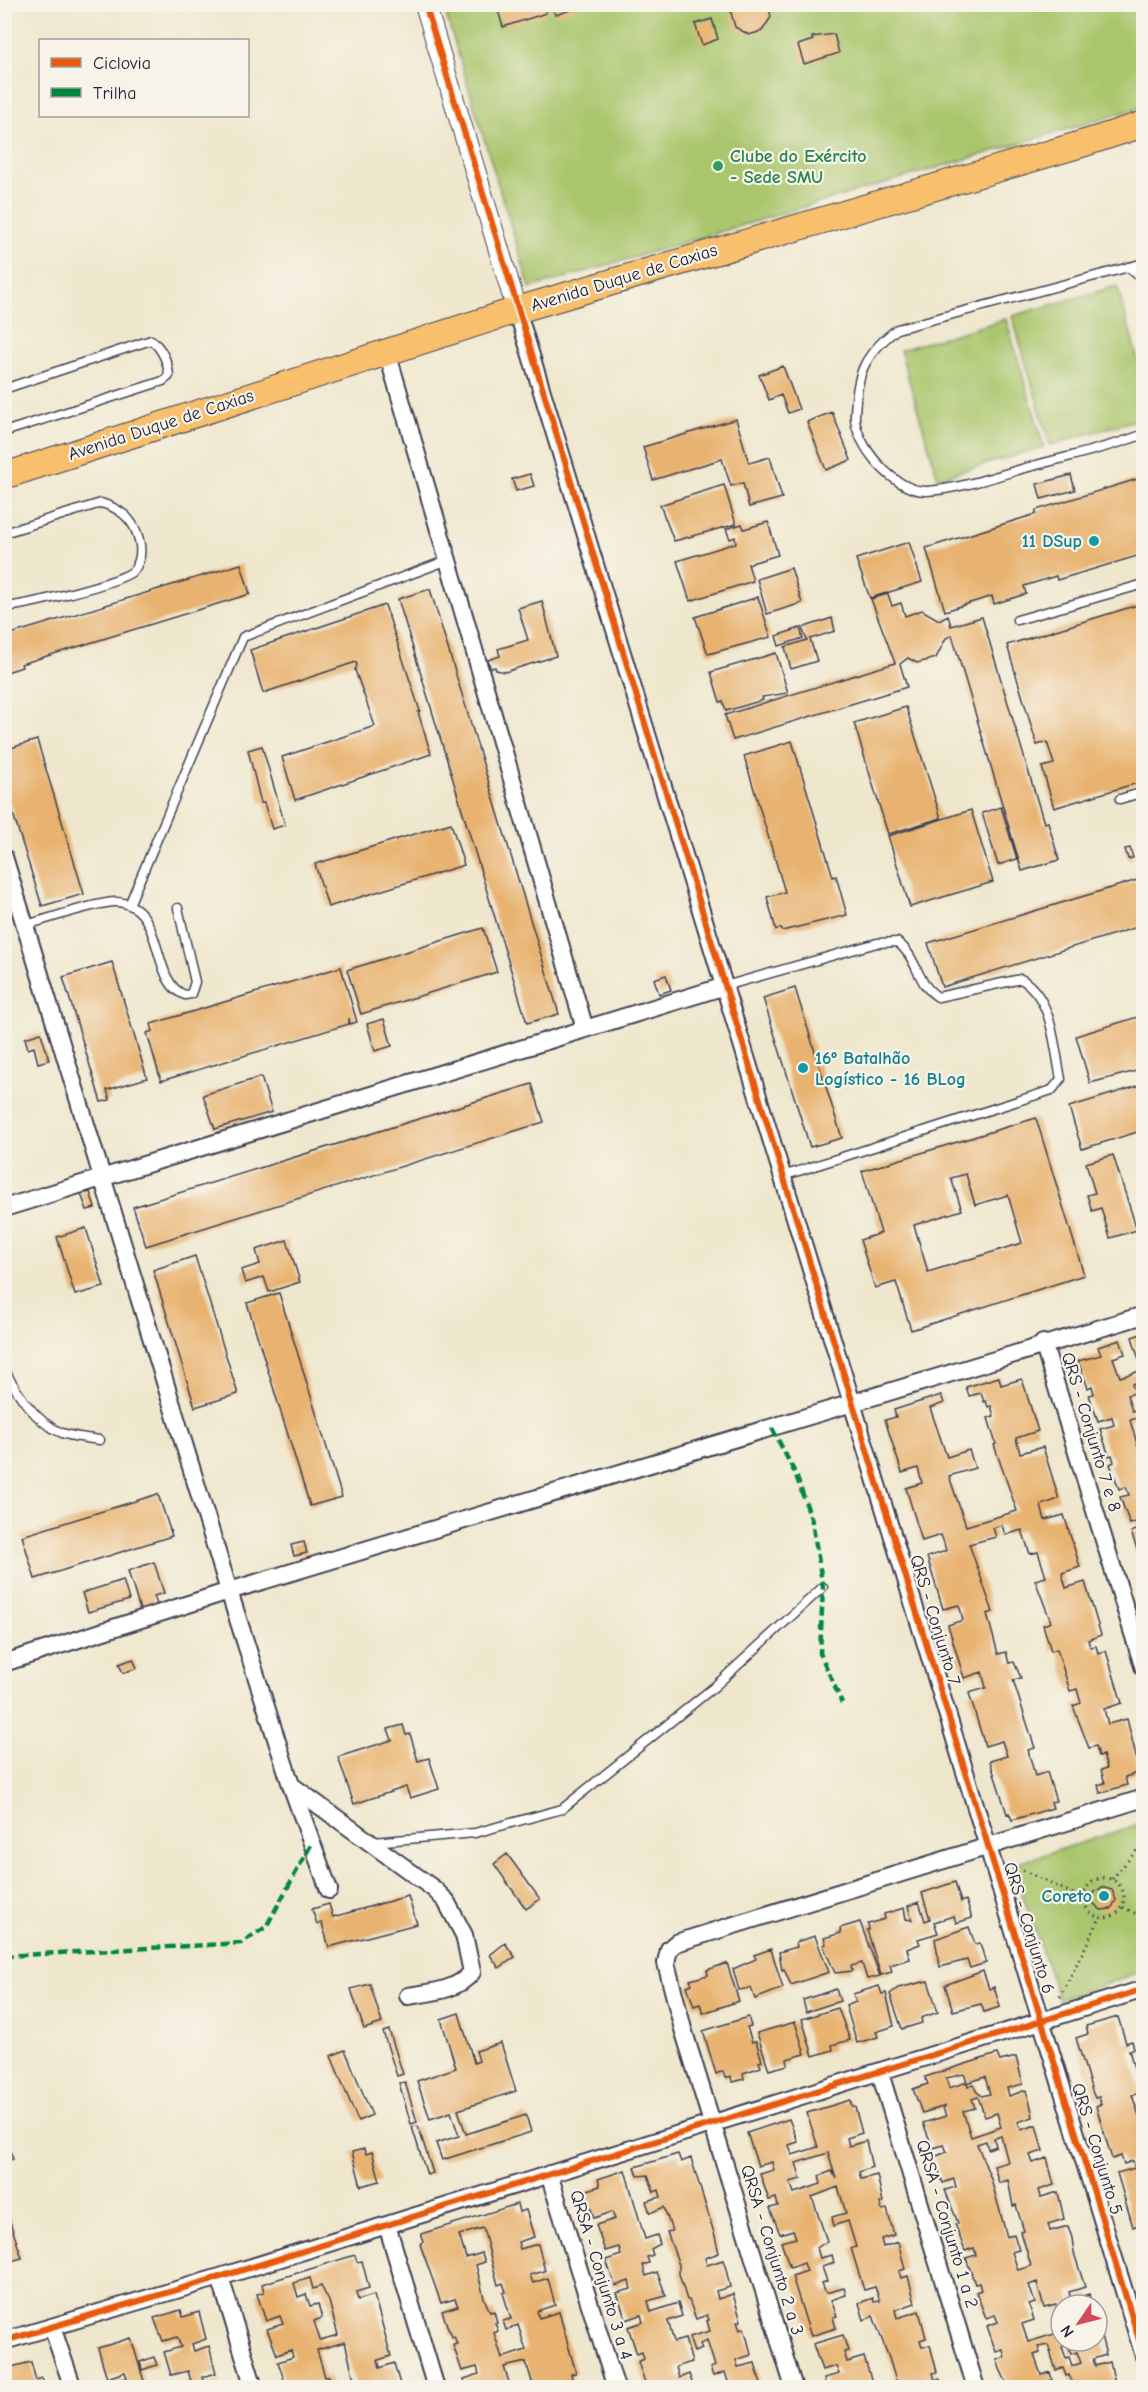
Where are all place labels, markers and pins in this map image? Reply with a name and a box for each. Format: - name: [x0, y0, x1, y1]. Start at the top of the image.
- place label: Clube do Exército - Sede SMU: [730, 146, 867, 188]
- marker: Clube do Exército - Sede SMU: [711, 159, 725, 173]
- place label: 11 DSup: [1022, 531, 1082, 552]
- marker: 11 DSup: [1087, 534, 1101, 548]
- place label: 16º Batalhão Logístico - 16 BLog: [815, 1048, 966, 1090]
- marker: 16º Batalhão Logístico - 16 BLog: [796, 1061, 810, 1075]
- place label: Coreto: [1042, 1886, 1092, 1907]
- marker: Coreto: [1097, 1889, 1111, 1903]

